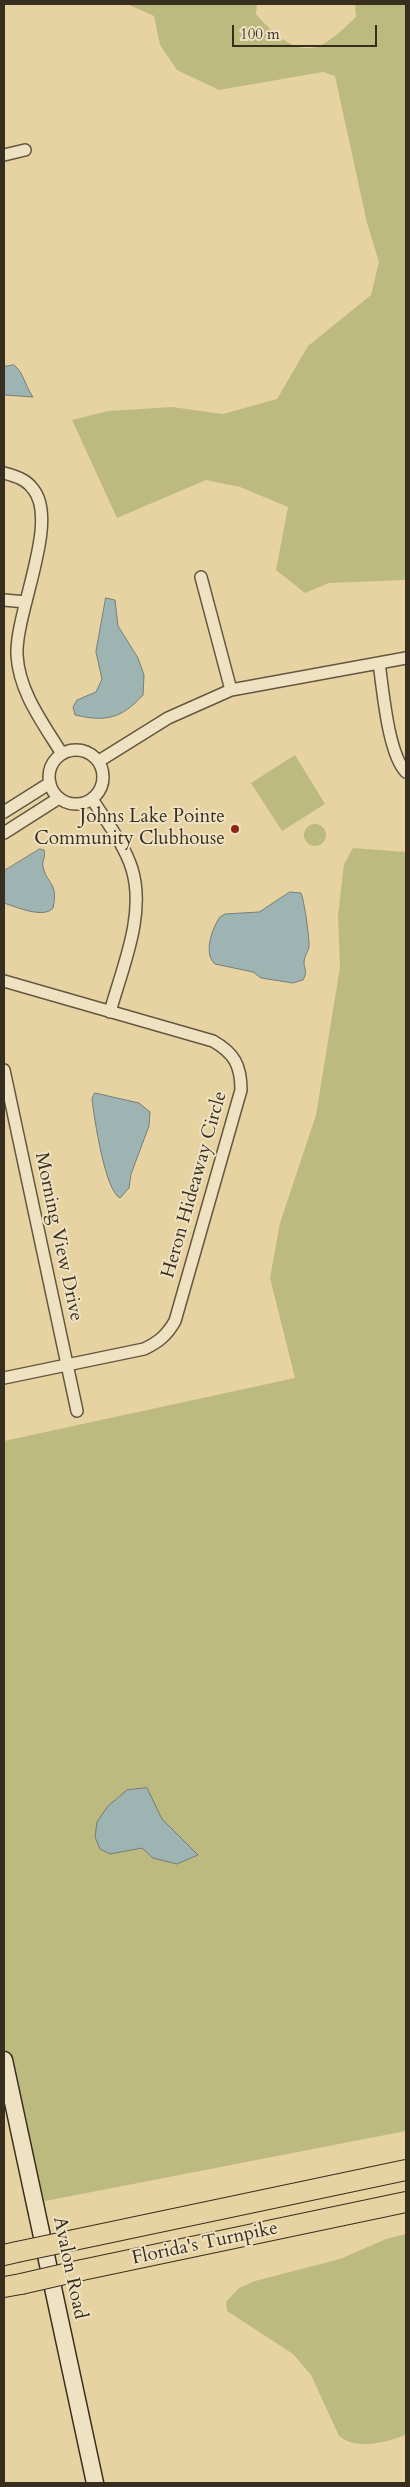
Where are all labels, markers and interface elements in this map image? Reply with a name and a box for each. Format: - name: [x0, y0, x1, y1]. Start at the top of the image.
- scale bar: [235, 15, 380, 47]
- text: 100 m: [240, 24, 280, 44]
- place label: Johns Lake Pointe Community Clubhouse: [34, 807, 225, 851]
- marker: Johns Lake Pointe Community Clubhouse: [229, 823, 241, 835]
- street label: Heron Hideaway Circle: [157, 1089, 233, 1281]
- street label: Morning View Drive: [29, 1151, 87, 1323]
- street label: Avalon Road: [47, 2215, 91, 2321]
- street label: Florida's Turnpike: [130, 2217, 280, 2271]

